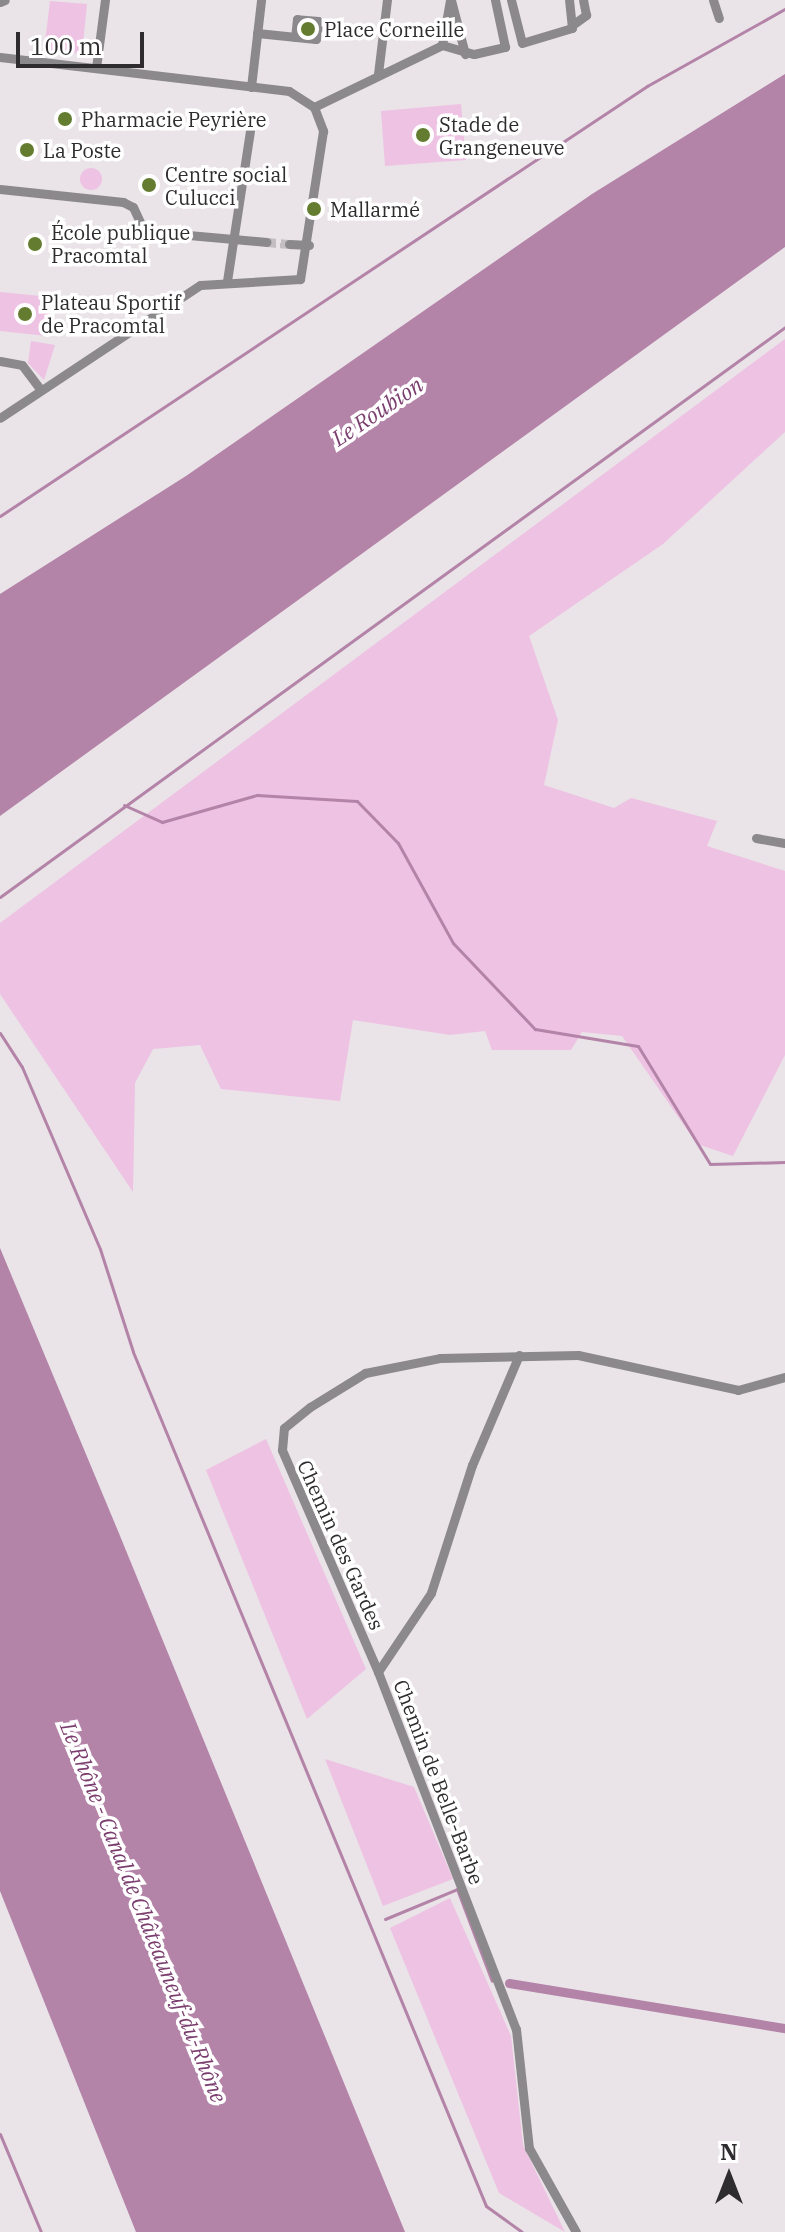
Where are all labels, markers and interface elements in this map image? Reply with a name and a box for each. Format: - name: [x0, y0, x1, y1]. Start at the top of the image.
- scale bar: [20, 16, 148, 66]
- place label: Place Corneille: [324, 17, 464, 41]
- marker: Place Corneille: [299, 20, 317, 38]
- text: 100 m: [30, 30, 102, 62]
- place label: Pharmacie Peyrière: [81, 107, 267, 131]
- marker: Pharmacie Peyrière: [56, 110, 74, 128]
- place label: Stade de Grangeneuve: [439, 112, 565, 159]
- marker: Stade de Grangeneuve: [414, 126, 432, 144]
- place label: La Poste: [43, 138, 121, 162]
- marker: La Poste: [18, 141, 36, 159]
- place label: Centre social Culucci: [165, 162, 287, 209]
- marker: Centre social Culucci: [140, 176, 158, 194]
- place label: Mallarmé: [330, 197, 420, 221]
- marker: Mallarmé: [305, 200, 323, 218]
- place label: École publique Pracomtal: [51, 220, 190, 267]
- marker: École publique Pracomtal: [26, 235, 44, 253]
- place label: Plateau Sportif de Pracomtal: [41, 290, 181, 337]
- marker: Plateau Sportif de Pracomtal: [16, 305, 34, 323]
- water label: Le Roubion: [326, 371, 428, 451]
- street label: Chemin des Gardes: [293, 1456, 389, 1634]
- street label: Chemin de Belle-Barbe: [389, 1676, 489, 1888]
- water label: Le Rhône - Canal de Châteauneuf-du-Rhône: [55, 1718, 233, 2106]
- north arrow: [689, 2136, 769, 2216]
- text: N: [720, 2137, 738, 2166]

